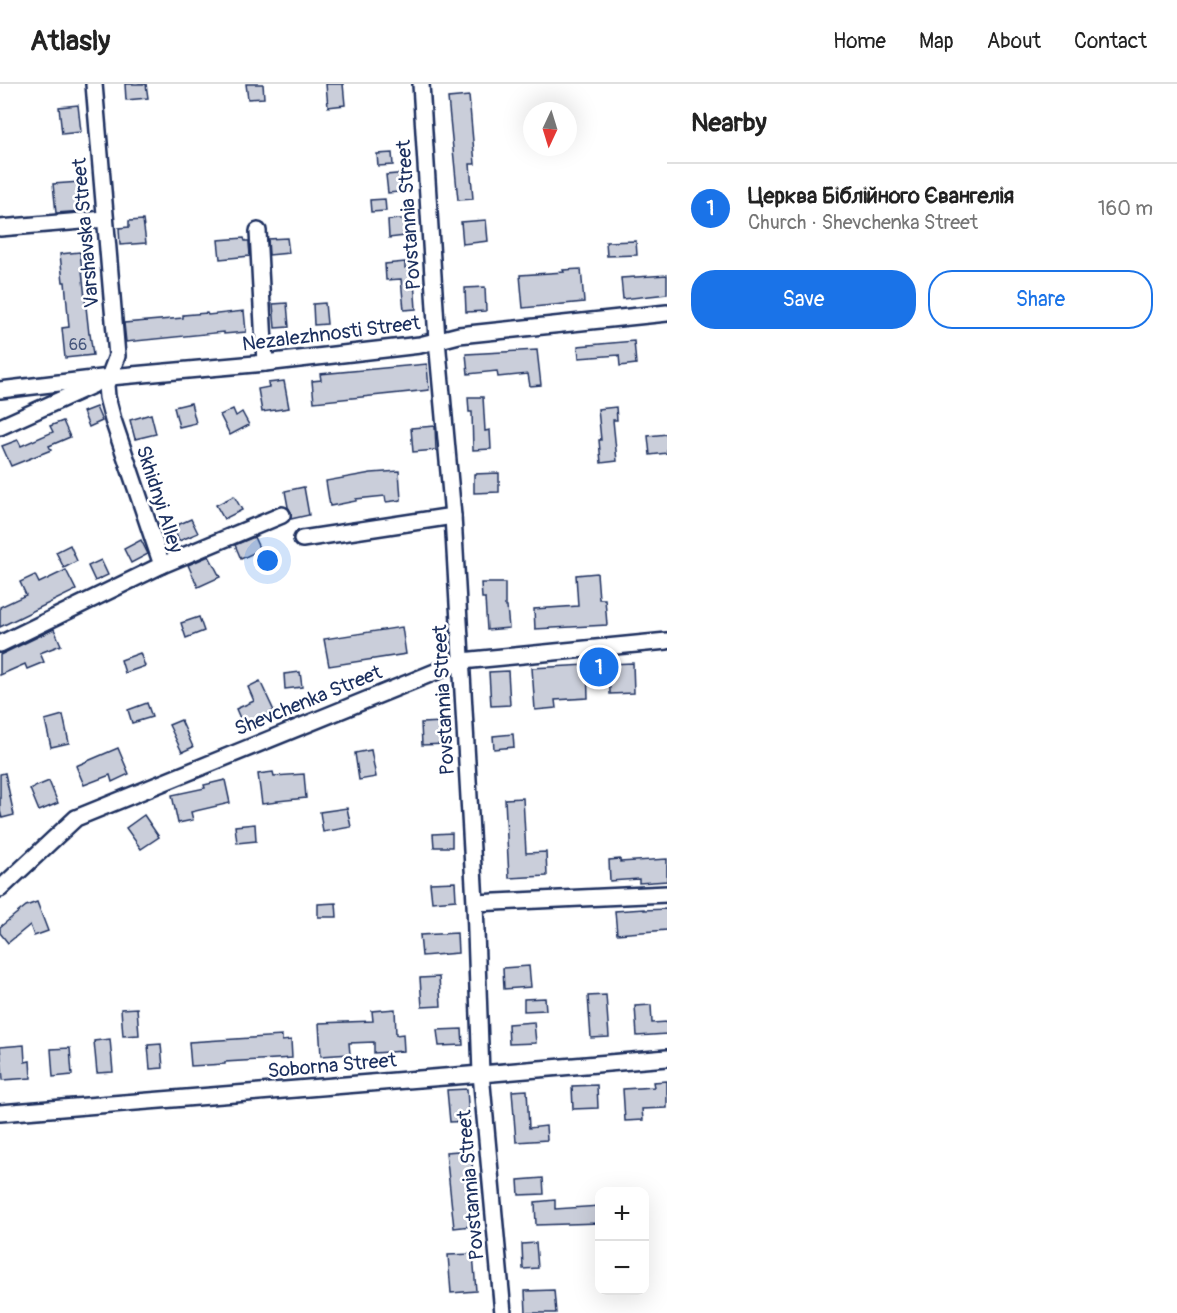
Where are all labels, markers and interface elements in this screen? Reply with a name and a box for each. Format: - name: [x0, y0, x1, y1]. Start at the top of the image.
- text: Atlasly: [30, 24, 110, 59]
- text: Home: [833, 28, 886, 55]
- text: Map: [919, 28, 954, 55]
- text: About: [987, 28, 1041, 55]
- text: Contact: [1074, 28, 1147, 55]
- north arrow: [523, 102, 577, 156]
- text: Nearby: [691, 107, 767, 139]
- street label: Povstannia Street: [391, 138, 426, 291]
- street label: Varshavska Street: [66, 156, 104, 309]
- text: Церква Біблійного Євангелія: [748, 182, 1014, 210]
- text: 1: [707, 196, 714, 221]
- text: 160 m: [1098, 196, 1153, 221]
- text: Church · Shevchenka Street: [748, 210, 978, 235]
- button: Save: [691, 270, 916, 329]
- button: Share: [928, 270, 1153, 329]
- street label: Nezalezhnosti Street: [241, 310, 422, 357]
- house number: 66: [69, 335, 87, 355]
- street label: Skhidnyi Alley: [130, 442, 189, 556]
- your location: [253, 546, 282, 575]
- street label: Povstannia Street: [427, 623, 460, 776]
- pin: 1: [580, 644, 618, 690]
- street label: Shevchenka Street: [231, 659, 386, 741]
- street label: Soborna Street: [267, 1047, 398, 1084]
- street label: Povstannia Street: [451, 1108, 490, 1261]
- map controls: [595, 1187, 649, 1295]
- button: +: [595, 1187, 649, 1241]
- button: −: [595, 1241, 649, 1295]

